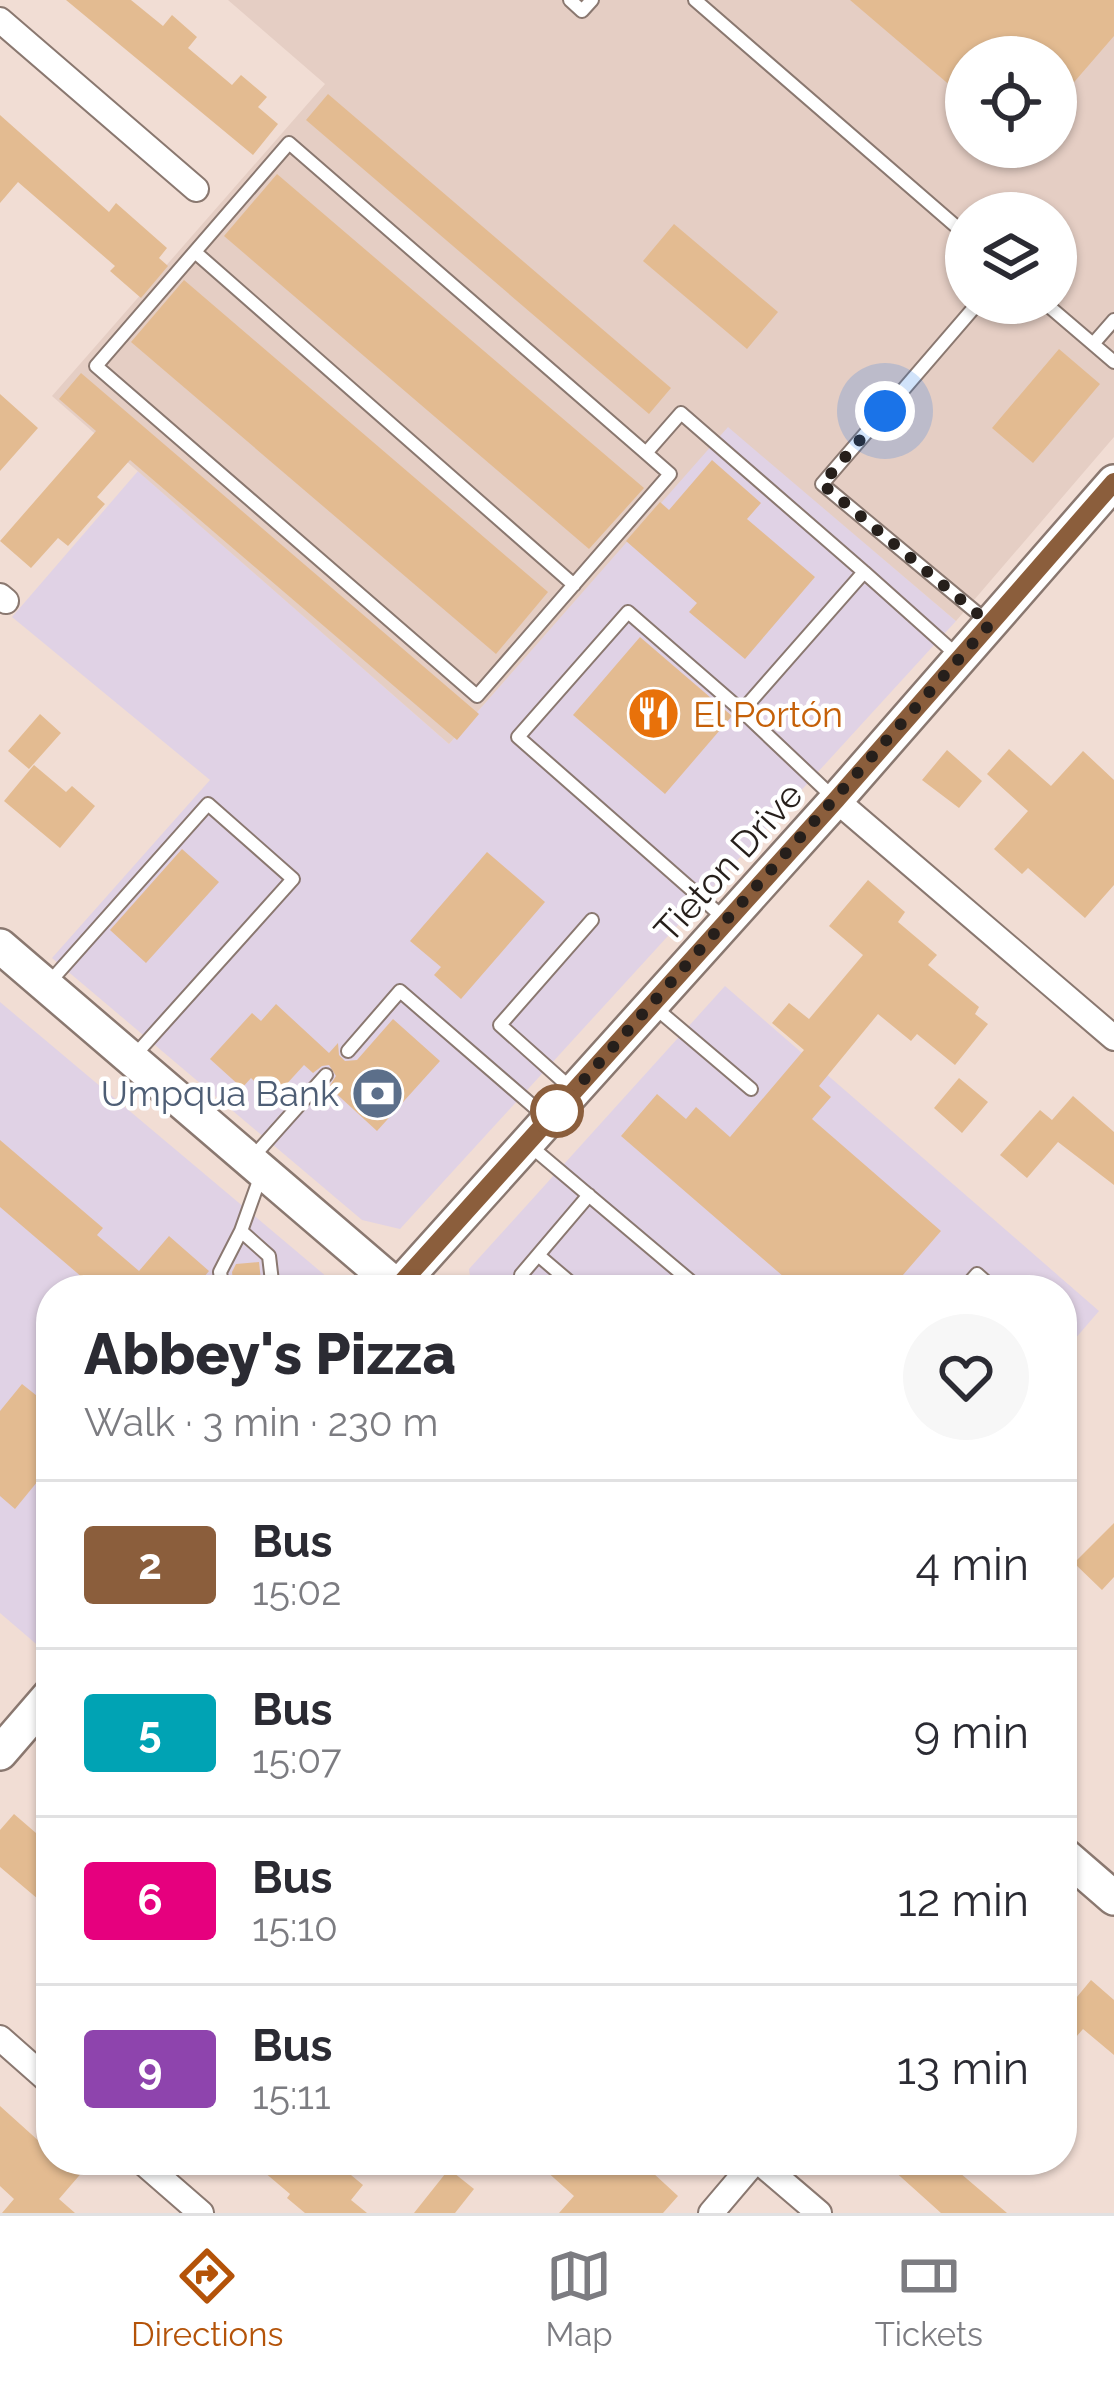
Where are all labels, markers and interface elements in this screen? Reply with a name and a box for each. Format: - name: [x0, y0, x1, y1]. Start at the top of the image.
- map controls: [945, 36, 1077, 324]
- button: locate: [945, 36, 1077, 168]
- button: layers: [945, 192, 1077, 324]
- your location: [855, 381, 915, 441]
- restaurant icon: El Portón: [626, 686, 682, 742]
- place label: El Portón: [693, 693, 843, 735]
- street label: Tieton Drive: [645, 774, 811, 950]
- bank icon: Umpqua Bank: [350, 1065, 406, 1121]
- place label: Umpqua Bank: [101, 1072, 339, 1114]
- unlabelled marker: [532, 1086, 582, 1136]
- button: heart: [903, 1314, 1029, 1440]
- text: Abbey's Pizza: [84, 1320, 456, 1387]
- text: Walk · 3 min · 230 m: [84, 1399, 438, 1445]
- text: Bus: [252, 1515, 333, 1568]
- text: 4 min: [916, 1538, 1029, 1591]
- text: 2: [138, 1540, 162, 1589]
- text: 15:02: [252, 1568, 341, 1614]
- text: Bus: [252, 1683, 333, 1736]
- text: 9 min: [914, 1706, 1029, 1759]
- text: 5: [138, 1708, 162, 1757]
- text: 15:07: [252, 1736, 342, 1782]
- text: Bus: [252, 1851, 333, 1904]
- text: 12 min: [897, 1874, 1029, 1927]
- text: 6: [137, 1876, 163, 1925]
- text: 15:10: [252, 1904, 338, 1950]
- text: Bus: [252, 2019, 333, 2072]
- text: 13 min: [897, 2042, 1029, 2095]
- text: 9: [138, 2044, 162, 2093]
- text: 15:11: [252, 2072, 331, 2118]
- tab: Directions: [131, 2243, 283, 2354]
- tab: Map: [546, 2243, 613, 2354]
- tab: Tickets: [875, 2243, 983, 2354]

